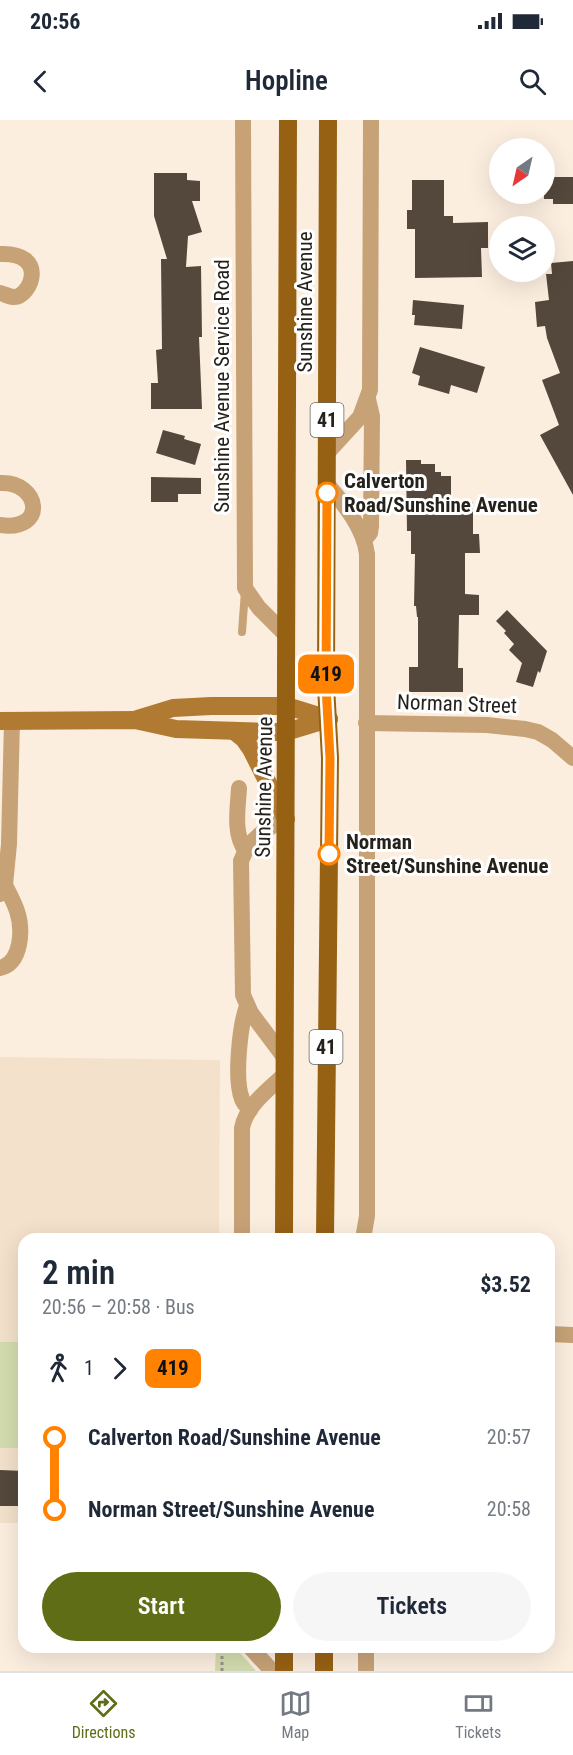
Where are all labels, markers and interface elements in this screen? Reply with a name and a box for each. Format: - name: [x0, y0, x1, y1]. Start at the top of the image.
- text: 20:56: [30, 9, 81, 34]
- icon: back: [24, 65, 57, 98]
- text: Hopline: [245, 65, 328, 97]
- icon: search: [516, 65, 549, 98]
- north arrow: [489, 138, 555, 204]
- map controls: [489, 138, 555, 282]
- button: layers: [489, 216, 555, 282]
- street label: Sunshine Avenue: [293, 231, 317, 373]
- street label: Sunshine Avenue Service Road: [210, 259, 234, 513]
- road number: 41: [310, 403, 344, 437]
- place label: Calverton Road/Sunshine Avenue: [344, 469, 538, 517]
- marker: Calverton Road/Sunshine Avenue: [316, 482, 338, 504]
- line badge: 419: [292, 654, 360, 694]
- text: 419: [310, 662, 342, 686]
- street label: Norman Street: [397, 690, 517, 718]
- street label: Sunshine Avenue: [251, 716, 277, 858]
- place label: Norman Street/Sunshine Avenue: [346, 830, 549, 878]
- marker: Norman Street/Sunshine Avenue: [318, 843, 340, 865]
- road number: 41: [310, 1030, 342, 1064]
- text: 2 min: [42, 1253, 115, 1292]
- text: $3.52: [480, 1272, 531, 1297]
- text: 20:56 – 20:58 · Bus: [42, 1295, 195, 1319]
- icon: walk: [42, 1352, 75, 1385]
- icon: forward: [103, 1352, 136, 1385]
- text: 1: [84, 1356, 94, 1380]
- text: 419: [157, 1356, 189, 1380]
- text: Calverton Road/Sunshine Avenue: [88, 1425, 381, 1450]
- text: 20:57: [487, 1425, 531, 1449]
- text: Norman Street/Sunshine Avenue: [88, 1497, 374, 1522]
- text: 20:58: [487, 1497, 531, 1521]
- button: Start: [42, 1572, 281, 1641]
- button: Tickets: [293, 1572, 531, 1641]
- tab: Directions: [72, 1687, 136, 1742]
- tab: Map: [279, 1687, 312, 1742]
- tab: Tickets: [455, 1687, 501, 1742]

